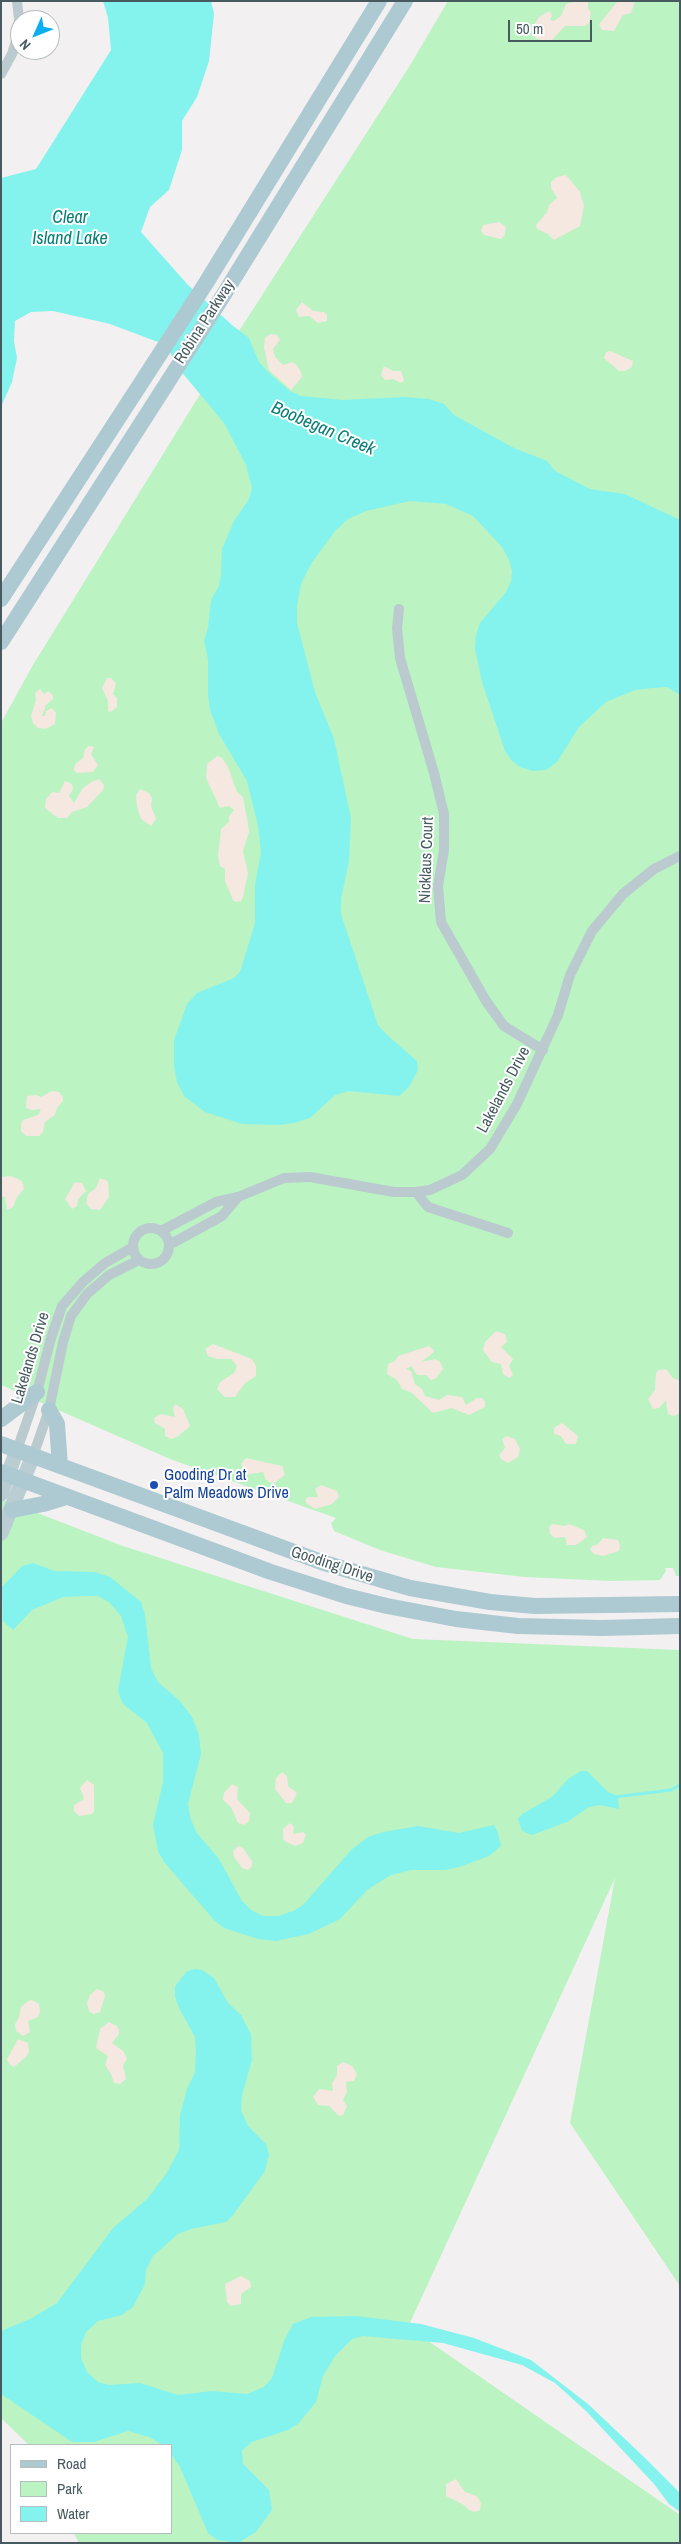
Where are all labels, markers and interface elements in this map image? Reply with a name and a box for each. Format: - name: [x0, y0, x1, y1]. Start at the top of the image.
- north arrow: [10, 10, 60, 60]
- scale bar: [511, 10, 595, 42]
- text: 50 m: [516, 18, 543, 39]
- text: N: [16, 35, 34, 54]
- water label: Clear Island Lake: [32, 207, 108, 250]
- street label: Robina Parkway: [171, 276, 239, 368]
- water label: Boobegan Creek: [268, 397, 378, 461]
- street label: Nicklaus Court: [416, 817, 438, 903]
- street label: Lakelands Drive: [473, 1044, 535, 1136]
- street label: Lakelands Drive: [8, 1310, 54, 1406]
- place label: Gooding Dr at Palm Meadows Drive: [164, 1466, 289, 1504]
- marker: Gooding Dr at Palm Meadows Drive: [148, 1479, 160, 1491]
- street label: Gooding Drive: [288, 1543, 376, 1587]
- legend: [10, 2444, 172, 2534]
- text: Road: [57, 2453, 86, 2474]
- text: Park: [57, 2478, 82, 2499]
- text: Water: [57, 2503, 89, 2524]

